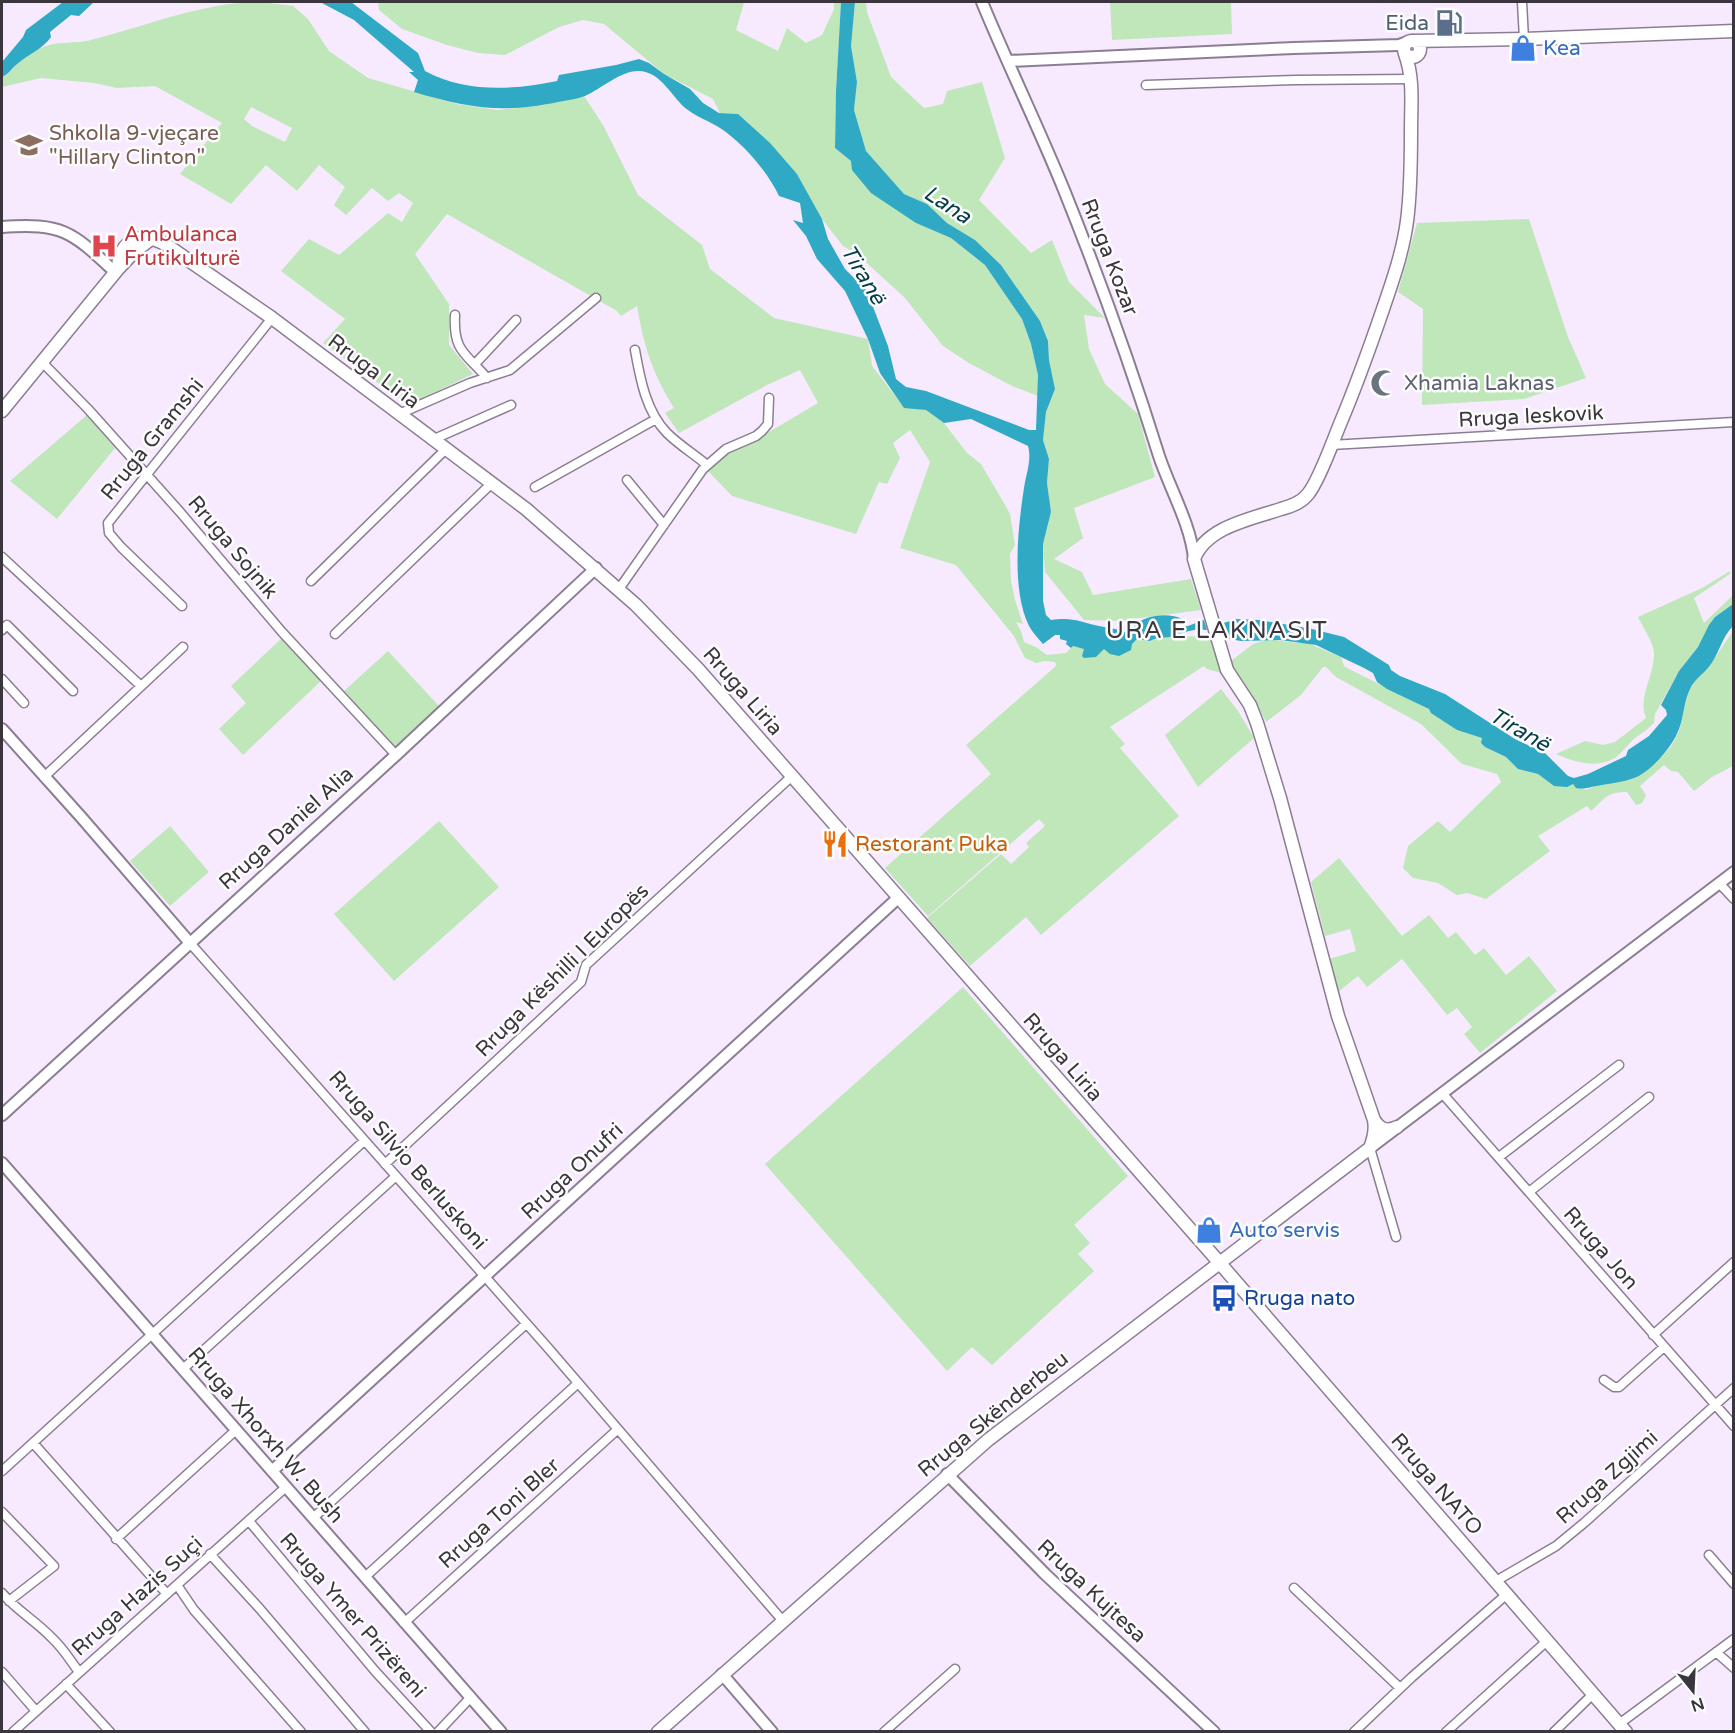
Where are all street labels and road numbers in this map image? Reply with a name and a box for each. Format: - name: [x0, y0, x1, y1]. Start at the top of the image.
- street label: Rruga Kozar: [1076, 195, 1143, 319]
- street label: Rruga Liria: [323, 329, 425, 414]
- street label: Rruga Gramshi: [96, 373, 209, 505]
- street label: Rruga leskovik: [1458, 400, 1604, 433]
- street label: Rruga Sojnik: [182, 491, 283, 604]
- street label: Rruga Liria: [698, 642, 788, 741]
- street label: Rruga Daniel Alia: [214, 762, 359, 895]
- street label: Rruga Këshilli I Europës: [471, 879, 654, 1062]
- street label: Rruga Liria: [1018, 1008, 1108, 1107]
- street label: Rruga Silvio Berluskoni: [323, 1066, 492, 1255]
- street label: Rruga Onufri: [516, 1118, 628, 1225]
- street label: Rruga Jon: [1558, 1202, 1643, 1295]
- street label: Rruga Xhorxh W. Bush: [182, 1342, 349, 1528]
- street label: Rruga Skënderbeu: [913, 1346, 1073, 1483]
- street label: Rruga Zgjimi: [1551, 1425, 1663, 1529]
- street label: Rruga NATO: [1386, 1428, 1488, 1540]
- street label: Rruga Toni Bler: [434, 1453, 565, 1574]
- street label: Rruga Ymer Prizëreni: [274, 1528, 431, 1703]
- street label: Rruga Hazis Suçi: [67, 1531, 208, 1662]
- street label: Rruga Kujtesa: [1032, 1534, 1151, 1648]

